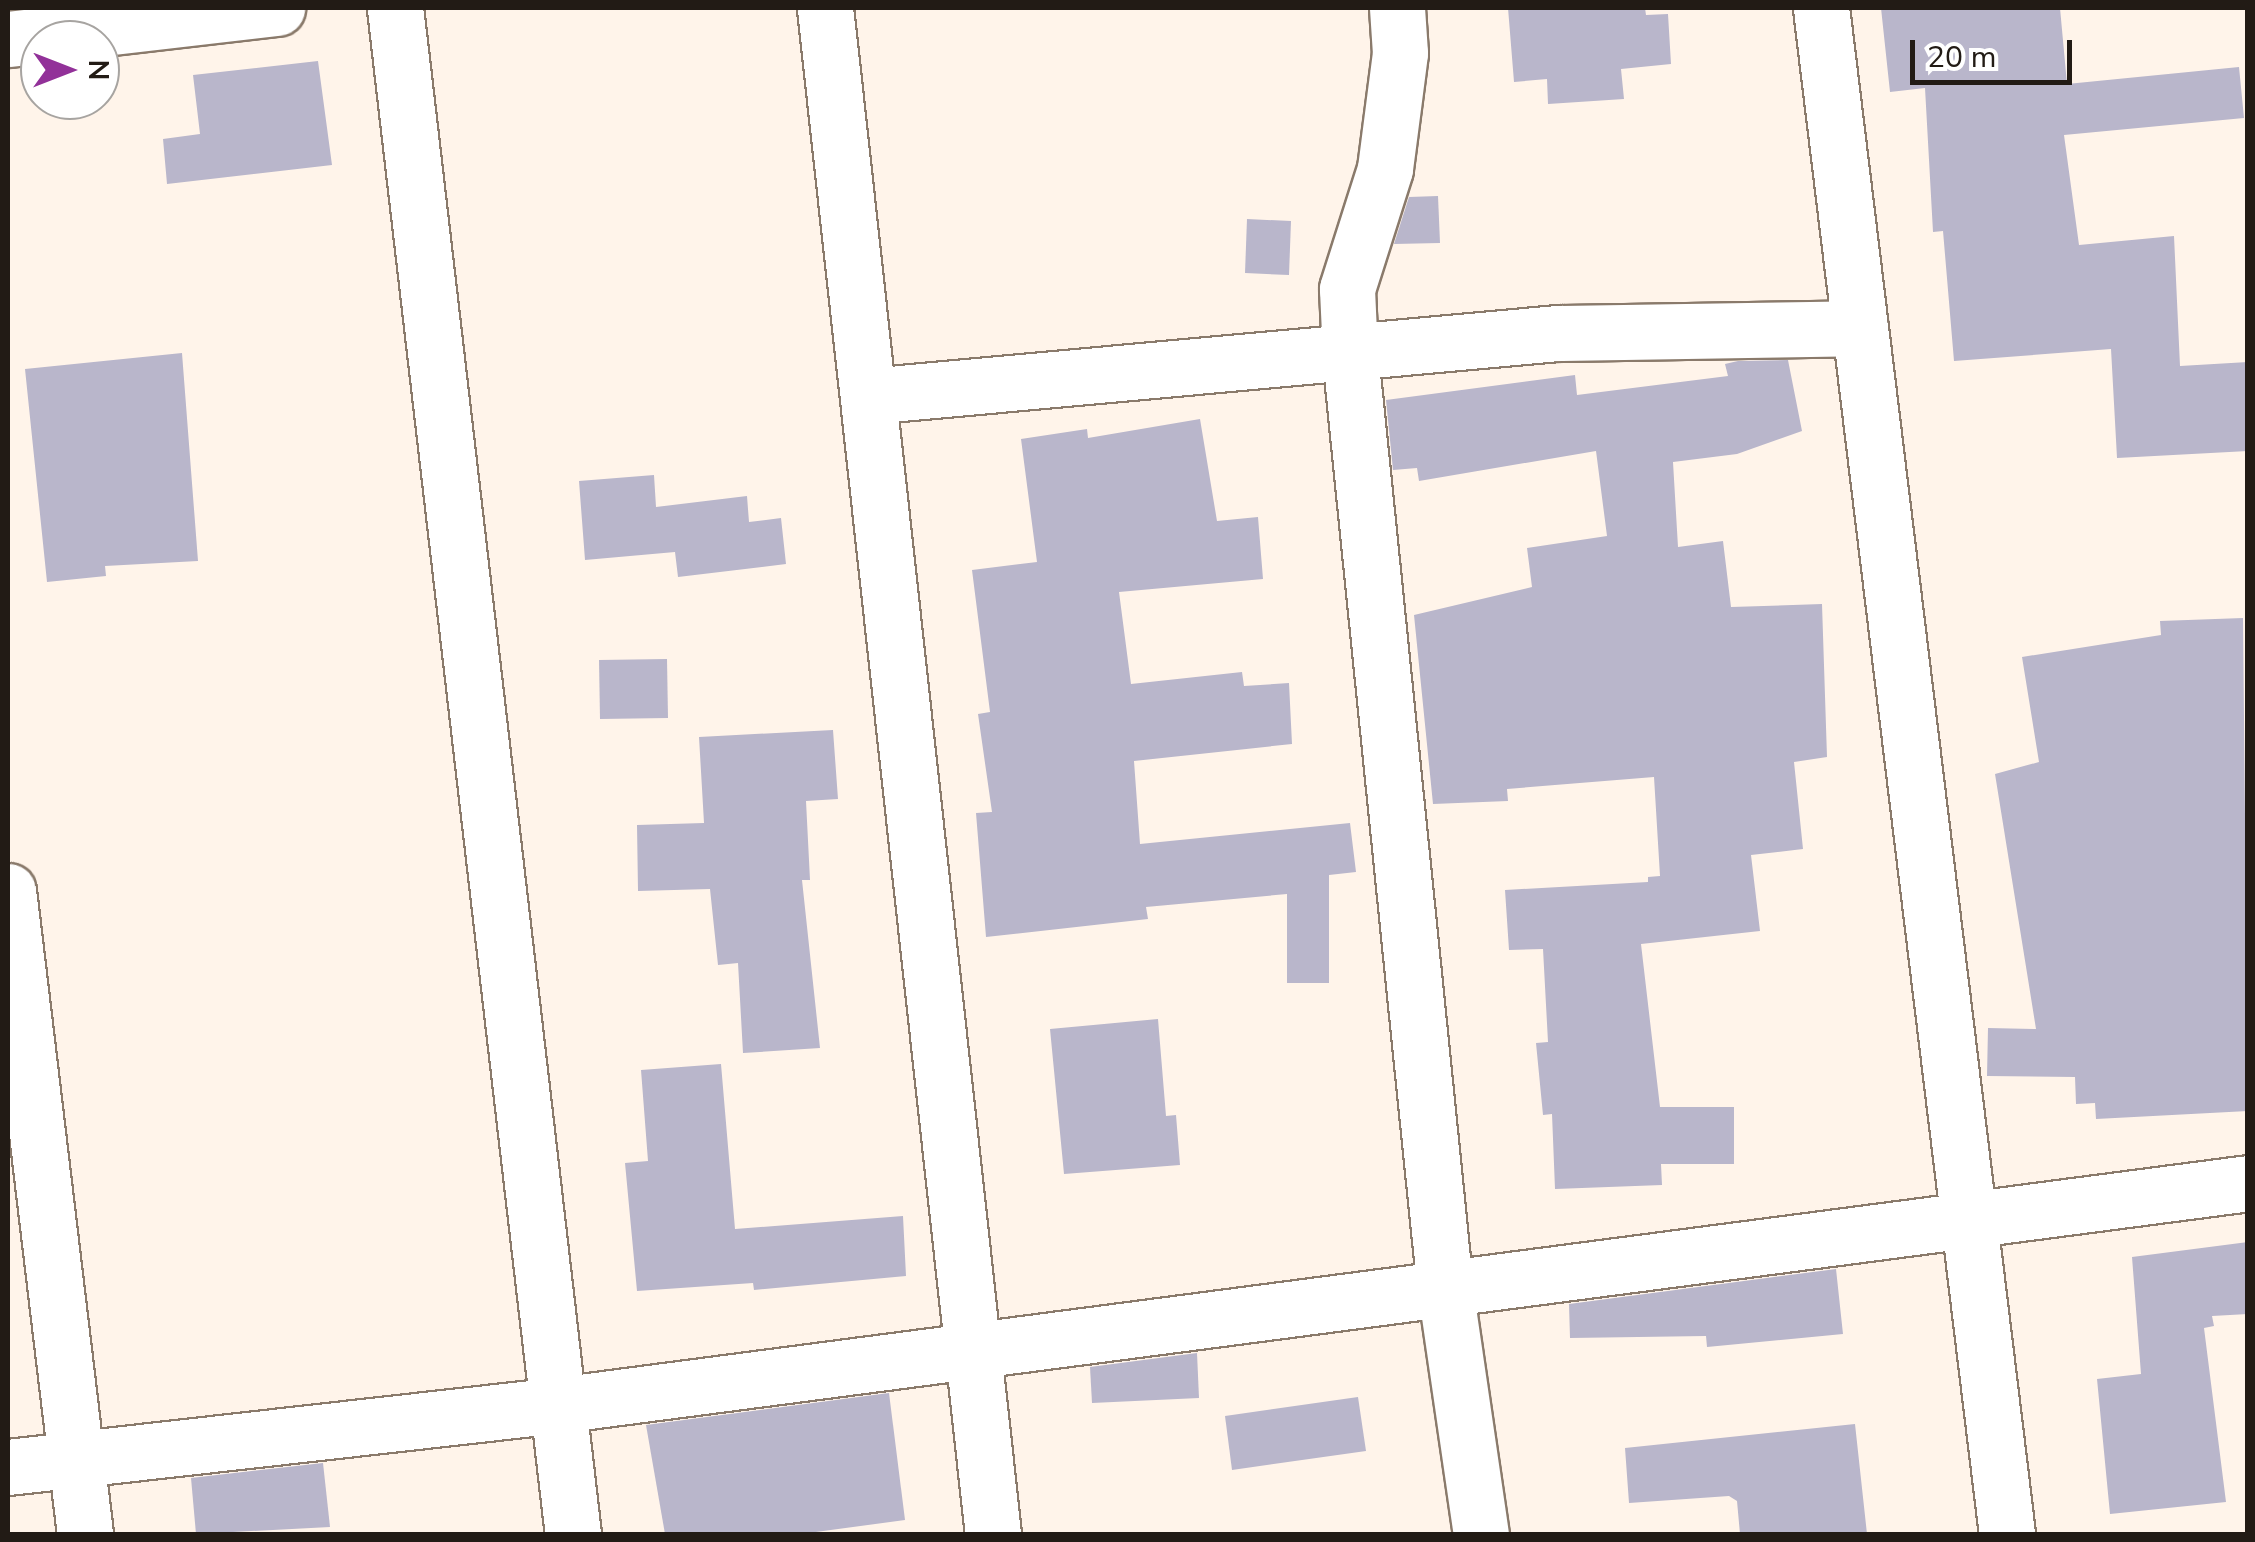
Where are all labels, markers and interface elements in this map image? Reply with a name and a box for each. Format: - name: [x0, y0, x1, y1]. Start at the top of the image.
- north arrow: [20, 20, 120, 120]
- scale bar: [1915, 20, 2078, 82]
- text: 20 m: [1927, 37, 1996, 78]
- text: N: [79, 60, 117, 80]

